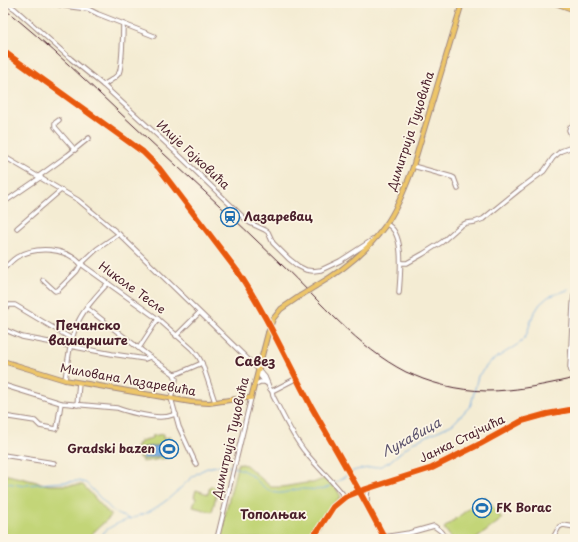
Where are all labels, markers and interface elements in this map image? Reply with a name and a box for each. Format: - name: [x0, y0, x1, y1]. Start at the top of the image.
- street label: Димитрија Туцовића: [382, 68, 438, 194]
- street label: Илије Гојковића: [153, 116, 235, 193]
- station icon: Лазаревац: [219, 206, 241, 228]
- place label: Лазаревац: [244, 207, 313, 225]
- street label: Николе Тесле: [95, 257, 170, 318]
- district label: Печанско вашариште: [48, 315, 128, 349]
- district label: Савез: [235, 351, 275, 370]
- street label: Милована Лазаревића: [59, 358, 198, 400]
- street label: Димитрија Туцовића: [207, 375, 253, 501]
- street label: Јанка Стајчића: [416, 409, 508, 467]
- water label: Лукавица: [378, 412, 444, 461]
- sports icon: Gradski bazen: [158, 438, 180, 460]
- place label: Gradski bazen: [67, 439, 155, 457]
- sports icon: FK Borac: [471, 497, 493, 519]
- place label: FK Borac: [496, 498, 552, 516]
- district label: Тополњак: [240, 504, 307, 523]

